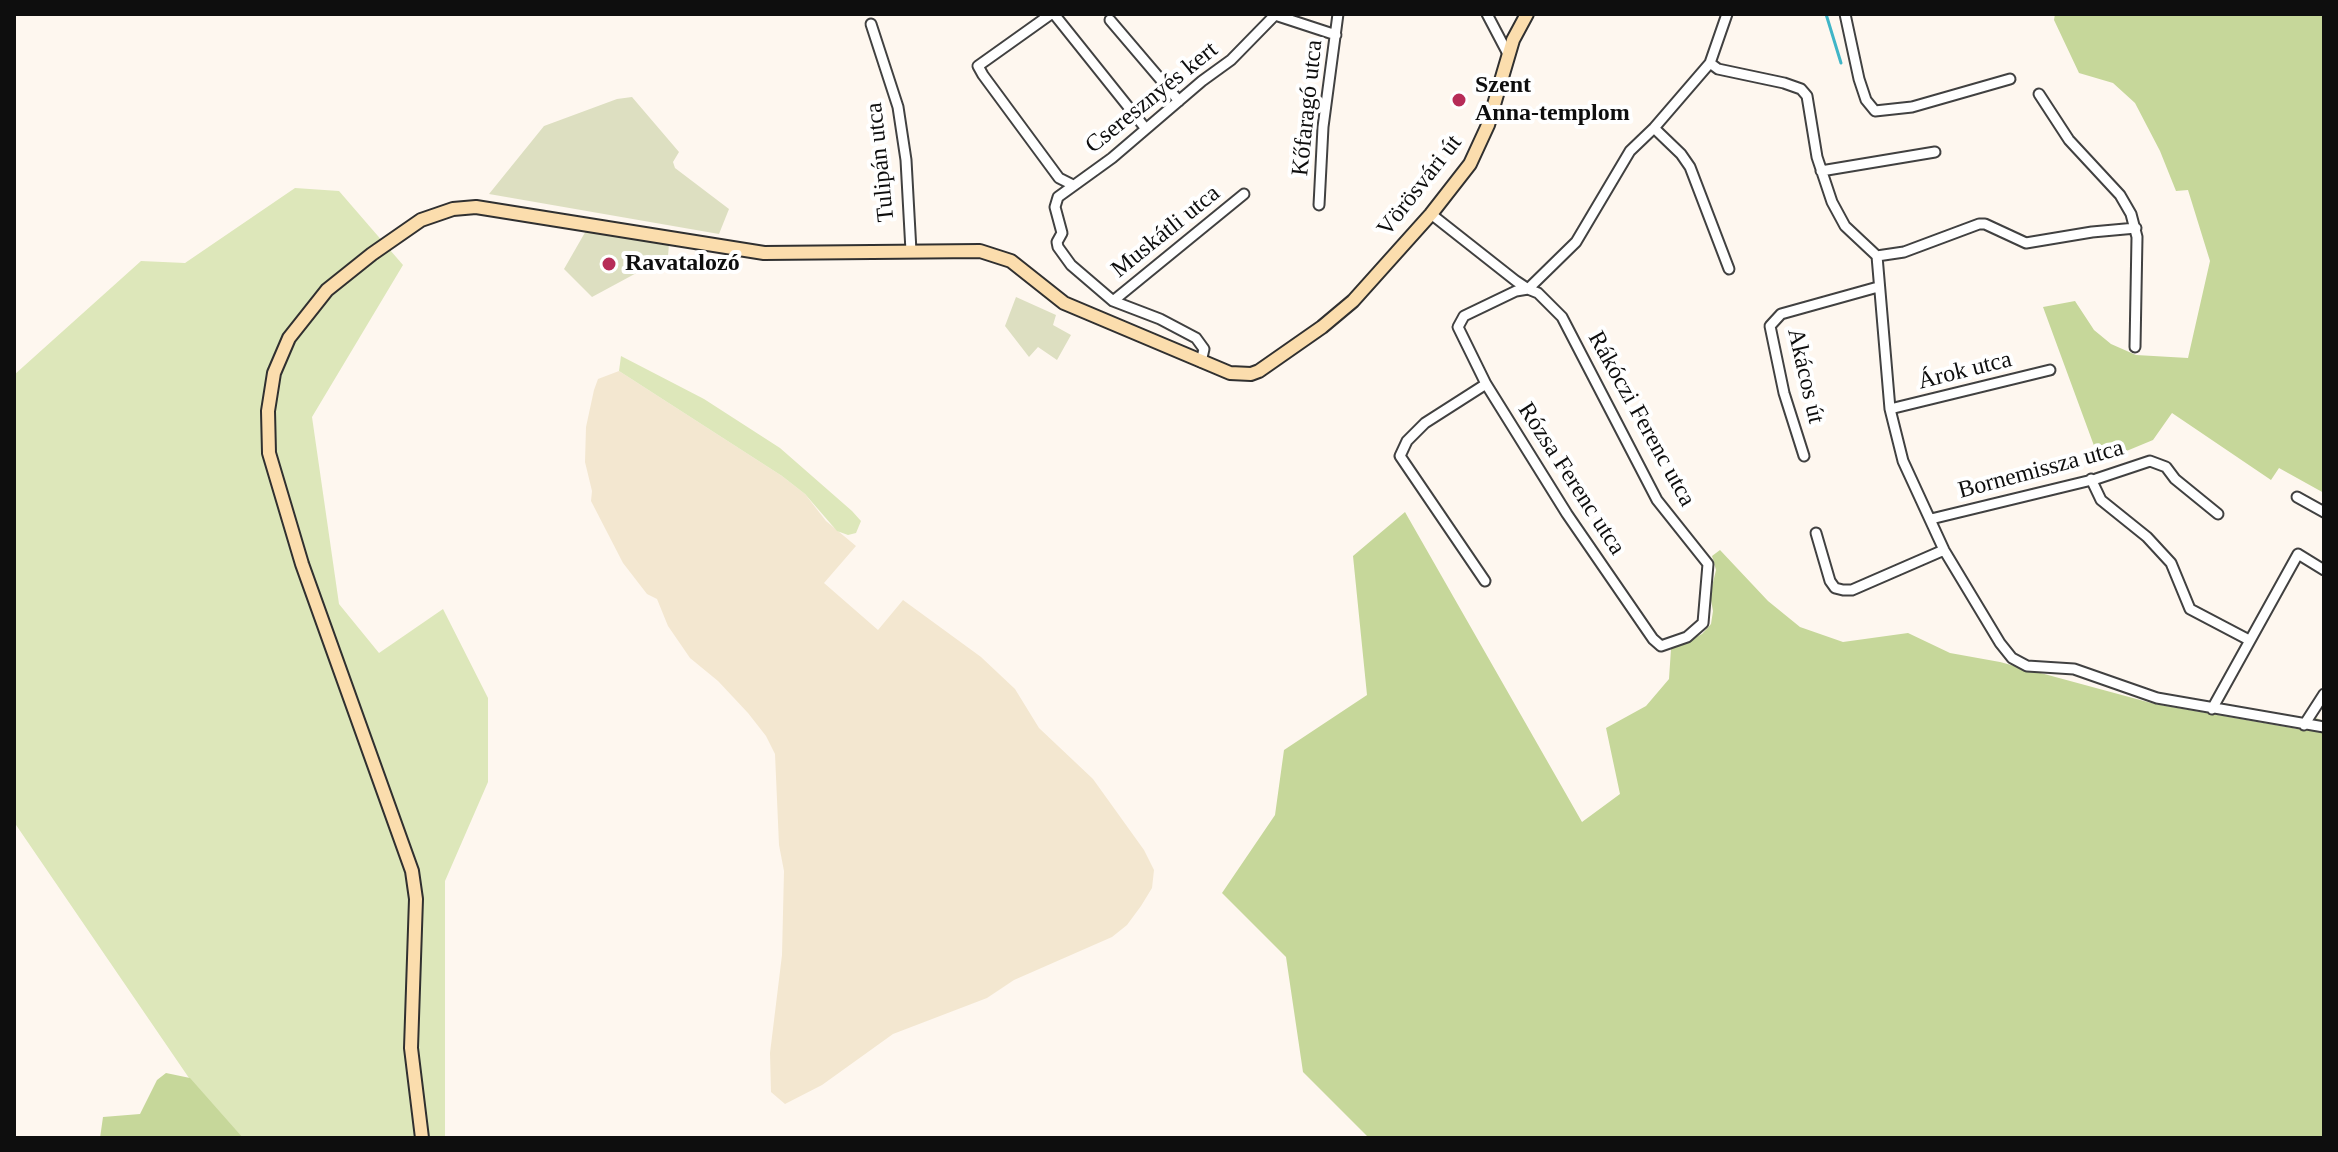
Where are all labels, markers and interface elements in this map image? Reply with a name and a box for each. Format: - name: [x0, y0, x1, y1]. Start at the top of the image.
- street label: Cseresznyés kert: [1080, 36, 1224, 160]
- street label: Kőfaragó utca: [1287, 39, 1329, 177]
- place label: Szent Anna-templom: [1475, 72, 1630, 128]
- marker: Szent Anna-templom: [1450, 91, 1468, 109]
- street label: Tulipán utca: [860, 101, 902, 223]
- street label: Vörösvári út: [1372, 130, 1468, 242]
- street label: Muskátli utca: [1106, 179, 1226, 285]
- place label: Ravatalozó: [625, 250, 740, 278]
- marker: Ravatalozó: [600, 255, 618, 273]
- street label: Rákóczi Ferenc utca: [1581, 326, 1701, 512]
- street label: Akácos út: [1780, 326, 1830, 426]
- street label: Árok utca: [1915, 346, 2015, 396]
- street label: Rózsa Ferenc utca: [1511, 397, 1631, 561]
- street label: Bornemissza utca: [1955, 434, 2127, 506]

